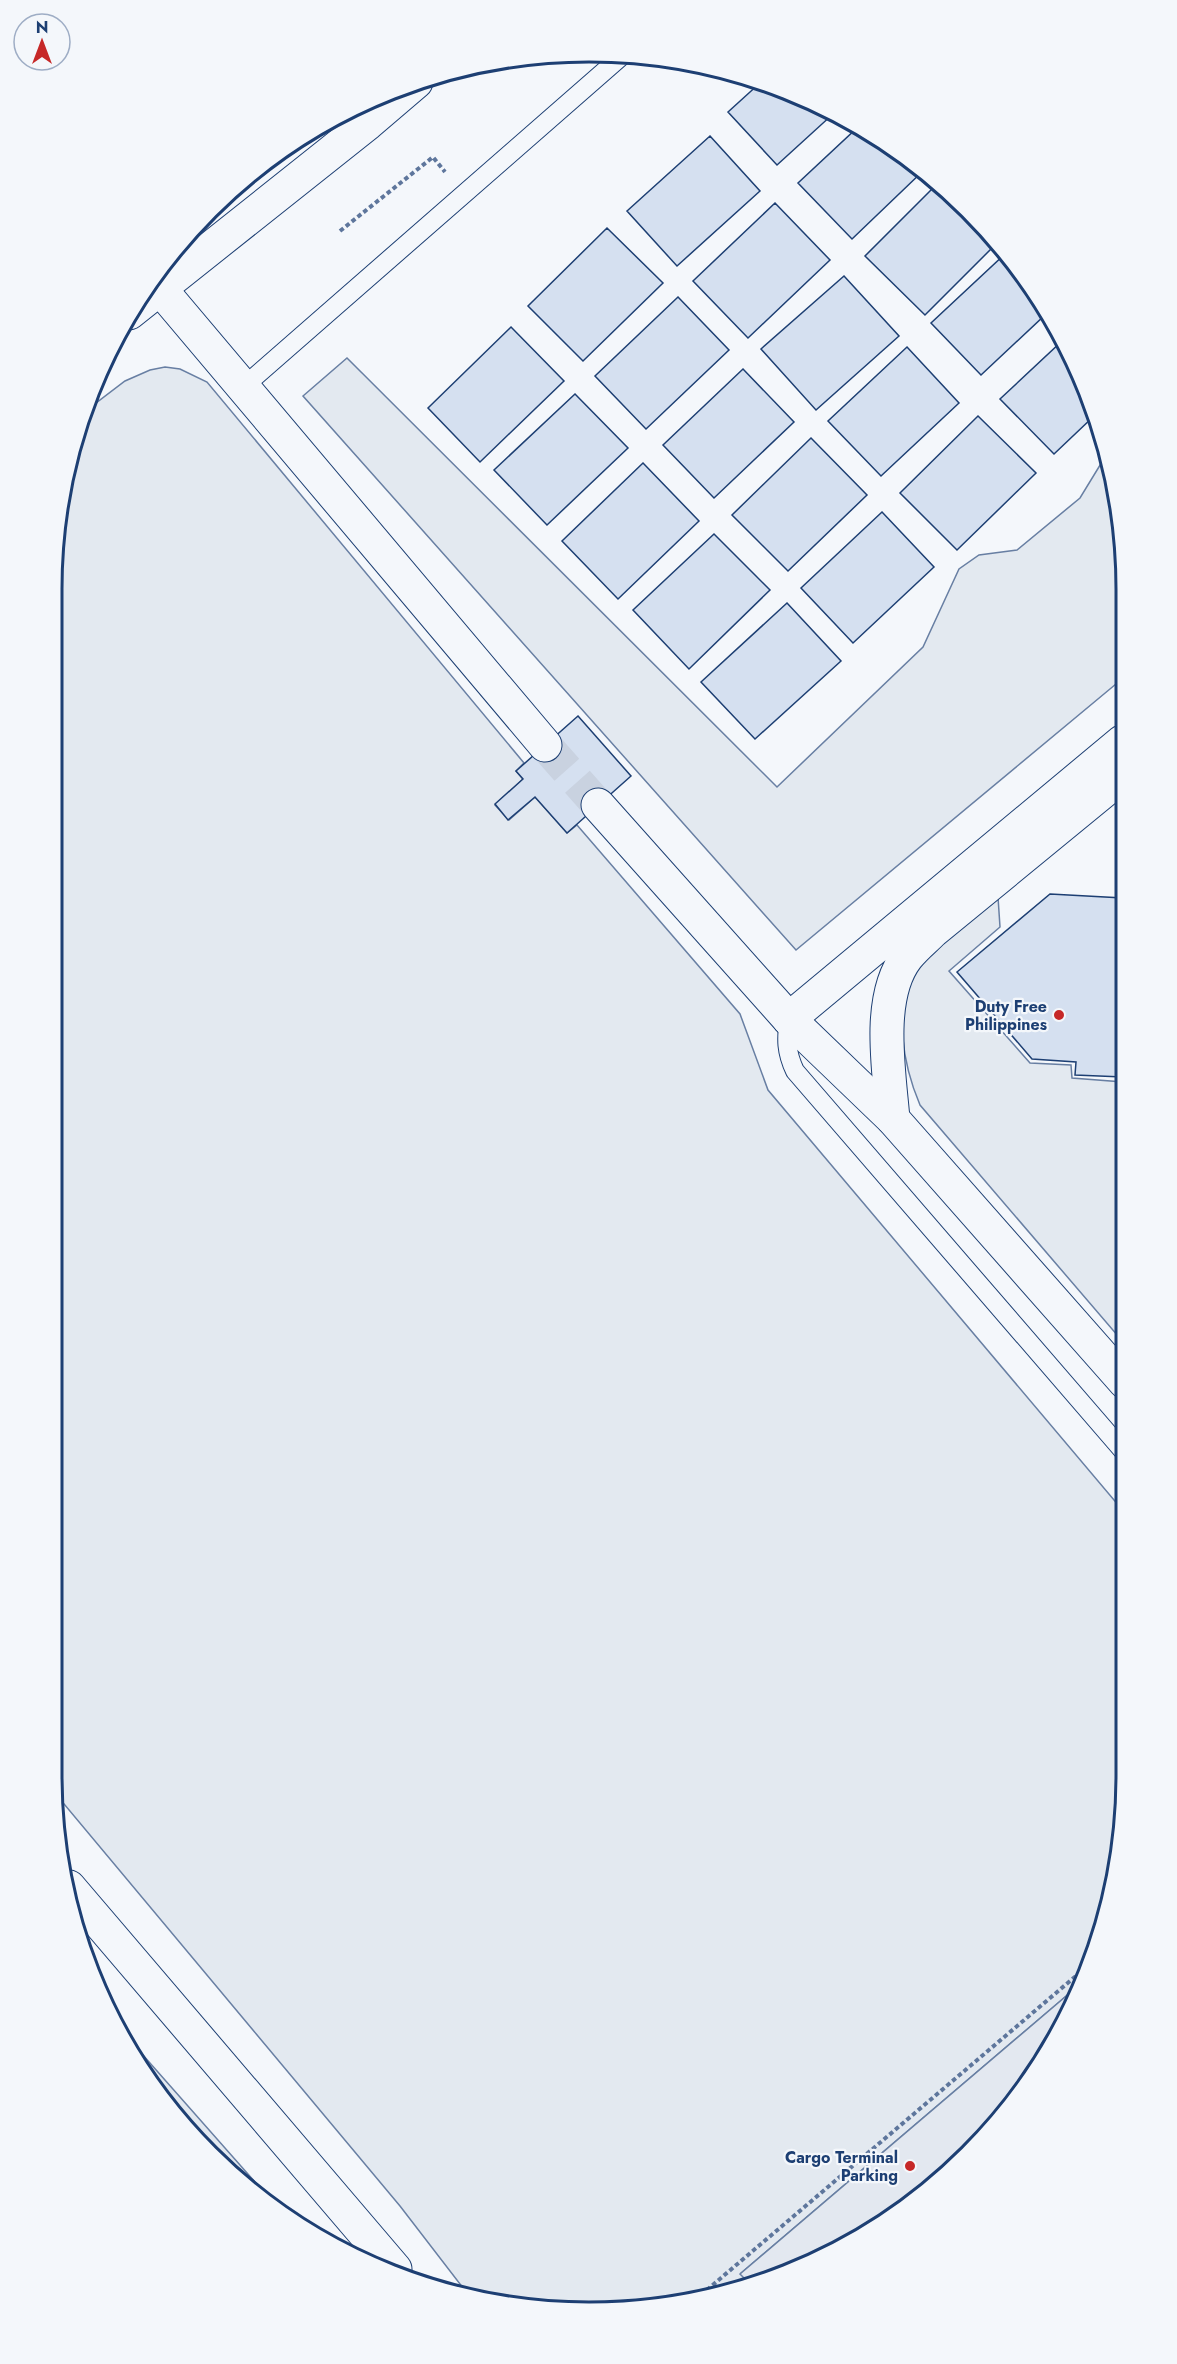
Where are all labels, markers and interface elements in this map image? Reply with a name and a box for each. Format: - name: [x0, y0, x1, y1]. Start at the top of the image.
- north arrow: [12, 12, 72, 72]
- text: N: [36, 16, 48, 39]
- place label: Duty Free Philippines: [965, 995, 1047, 1036]
- marker: Duty Free Philippines: [1052, 1008, 1066, 1022]
- place label: Cargo Terminal Parking: [785, 2146, 898, 2187]
- marker: Cargo Terminal Parking: [903, 2159, 917, 2173]

